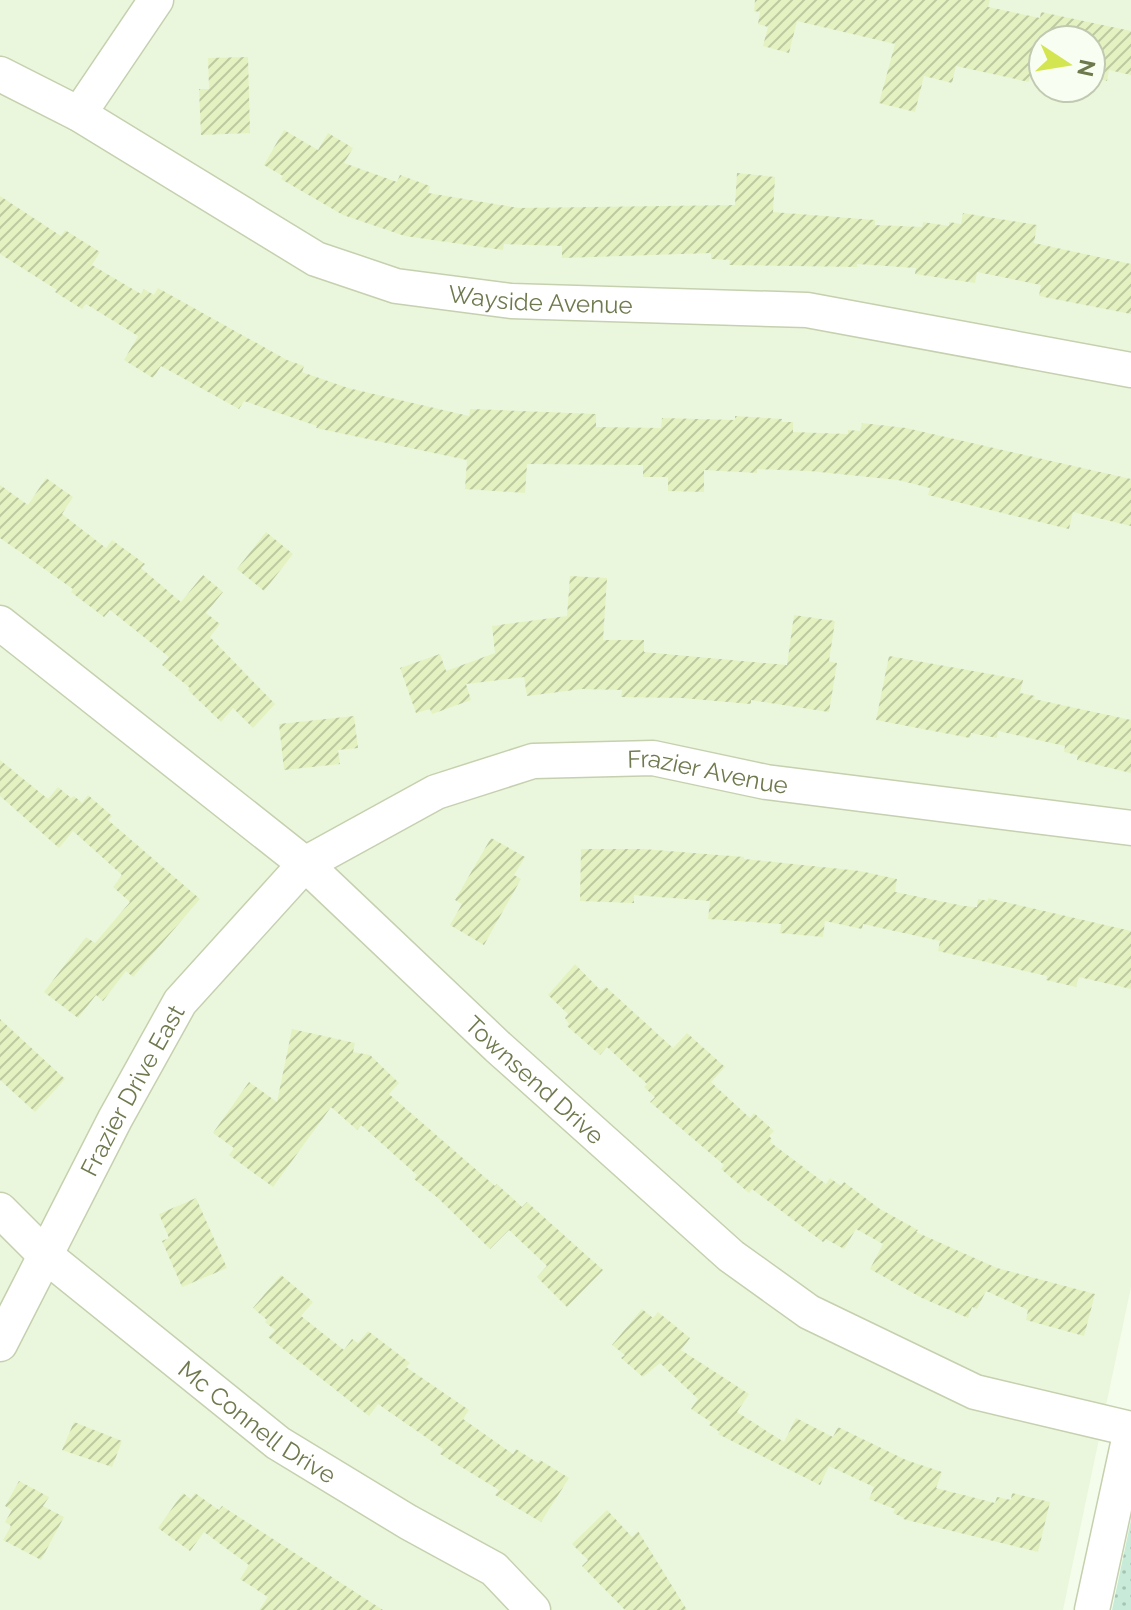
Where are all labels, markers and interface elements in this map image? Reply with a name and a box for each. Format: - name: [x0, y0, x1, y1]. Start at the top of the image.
- north arrow: [1027, 24, 1107, 104]
- text: N: [1072, 57, 1101, 79]
- street label: Wayside Avenue: [446, 278, 633, 319]
- street label: Frazier Avenue: [627, 743, 790, 799]
- street label: Frazier Drive East: [74, 1000, 190, 1181]
- street label: Townsend Drive: [459, 1009, 610, 1150]
- street label: Mc Connell Drive: [173, 1354, 341, 1489]

